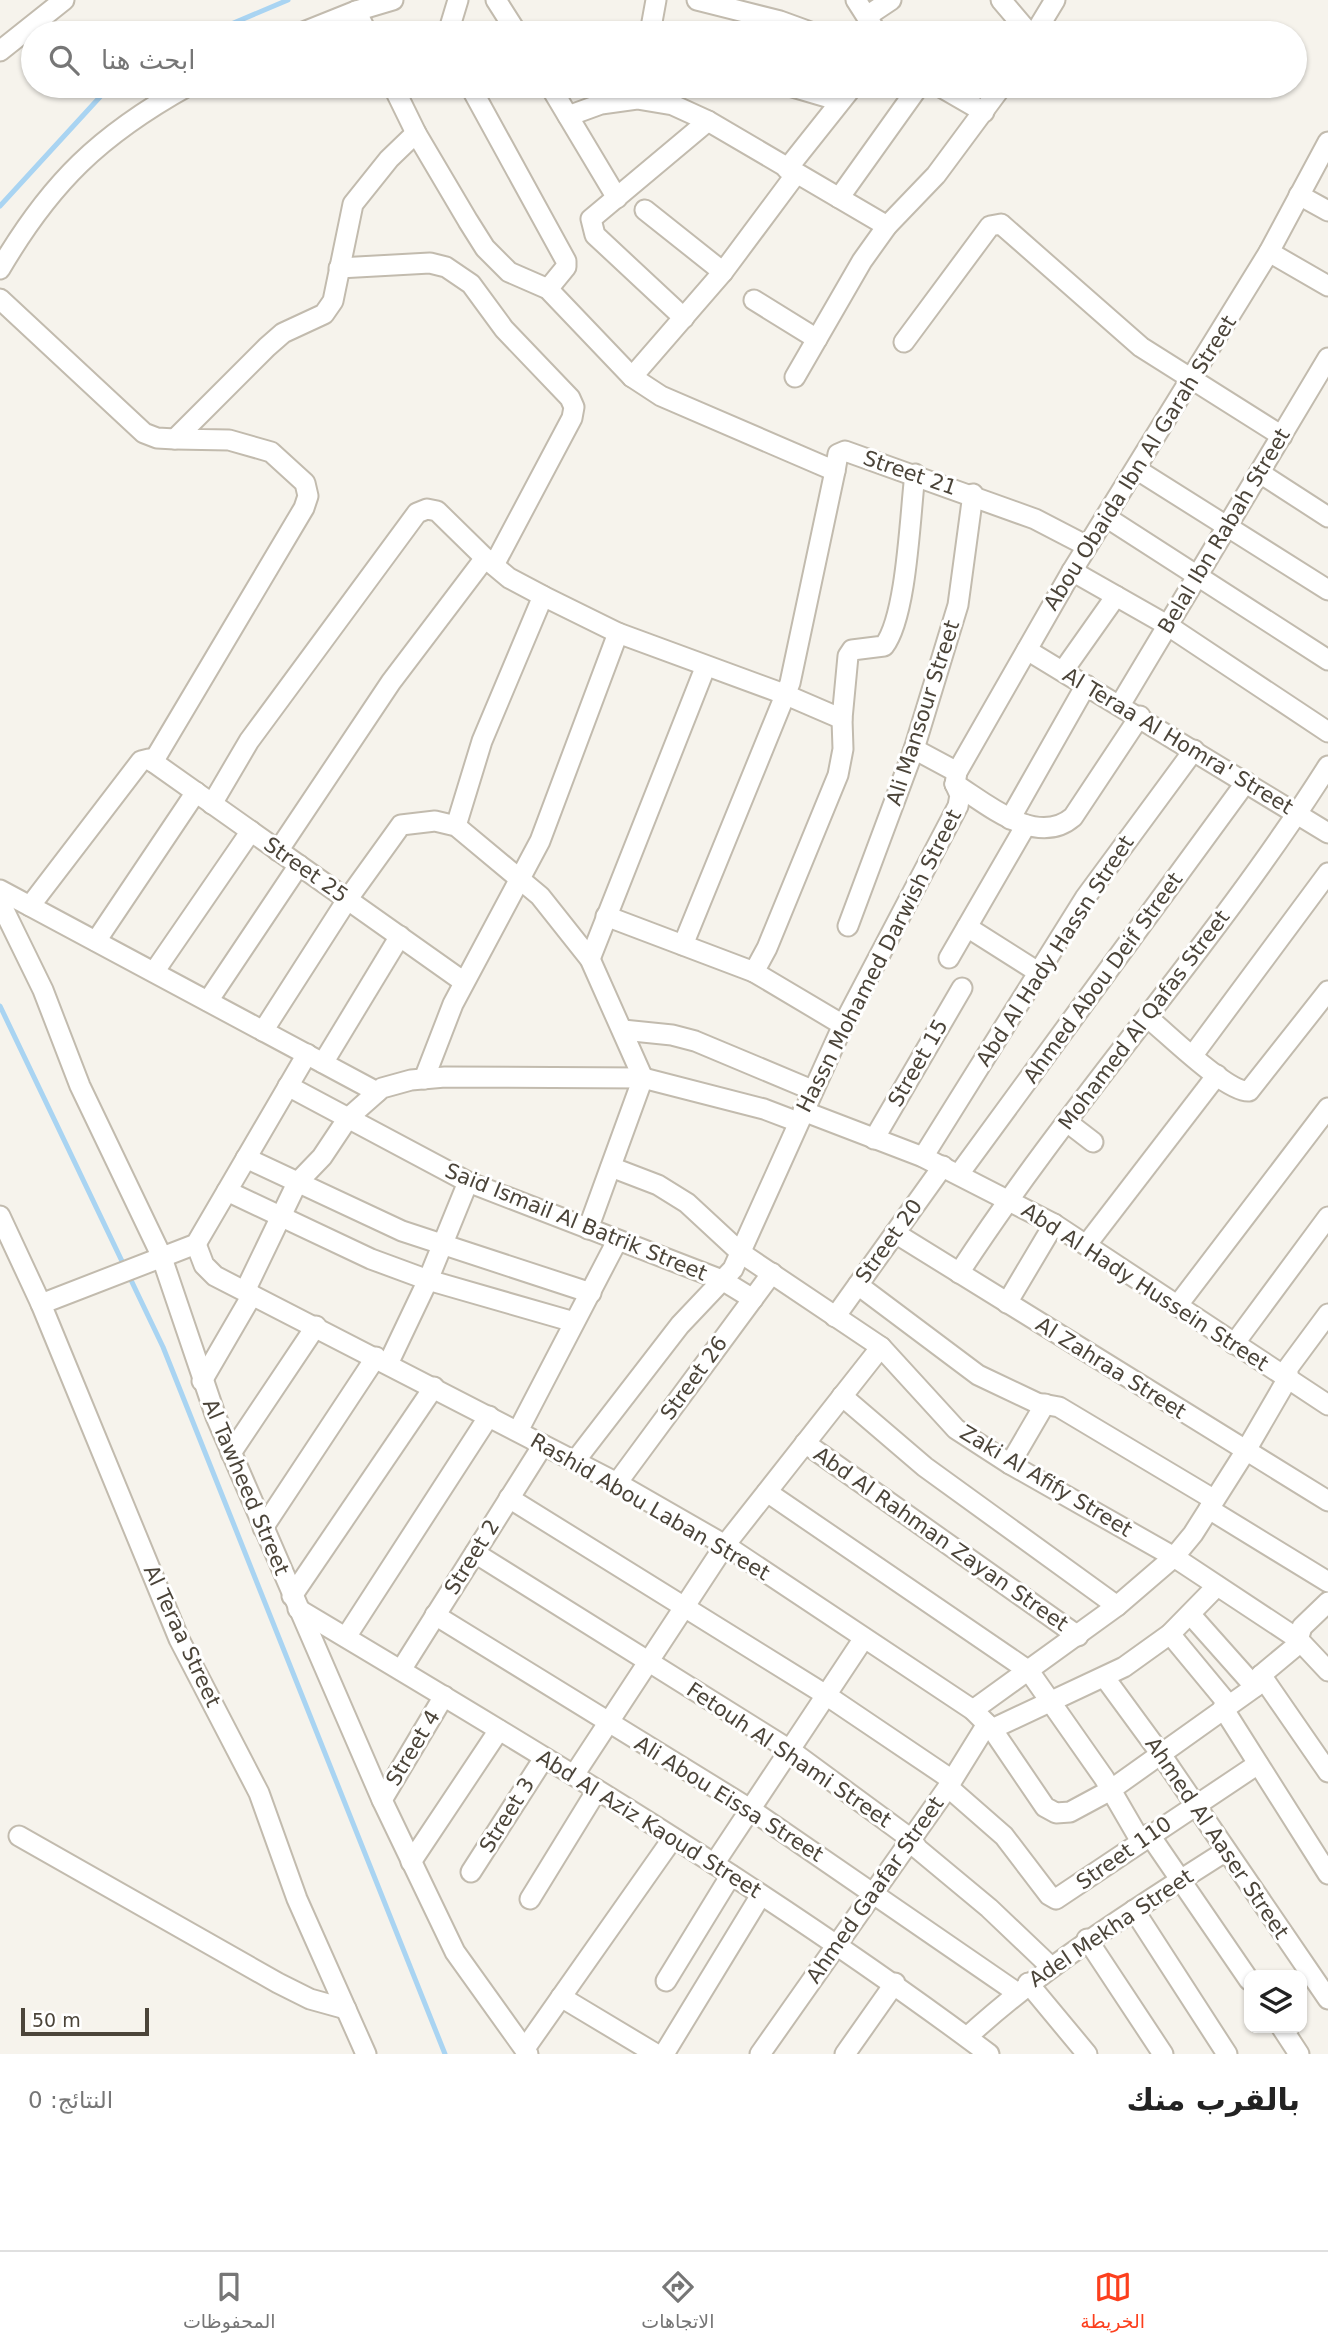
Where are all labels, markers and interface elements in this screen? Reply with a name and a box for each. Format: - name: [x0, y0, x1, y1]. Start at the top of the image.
- search box: [21, 21, 1307, 98]
- icon: search: [45, 41, 83, 79]
- text: ابحث هنا: [101, 45, 196, 75]
- street label: Abou Obaida Ibn Al Garah Street: [1039, 311, 1241, 615]
- street label: Belal Ibn Rabah Street: [1153, 424, 1295, 638]
- street label: Street 21: [860, 446, 960, 500]
- street label: Ali Mansour Street: [882, 617, 964, 809]
- street label: Al Teraa Al Homra' Street: [1059, 663, 1297, 819]
- street label: Hassn Mohamed Darwish Street: [792, 806, 966, 1116]
- street label: Abd Al Hady Hassn Street: [971, 831, 1139, 1071]
- street label: Street 25: [259, 832, 353, 908]
- street label: Ahmed Abou Deif Street: [1019, 868, 1187, 1088]
- street label: Mohamed Al Qafas Street: [1054, 906, 1234, 1134]
- street label: Street 15: [883, 1015, 953, 1111]
- street label: Said Ismail Al Batrik Street: [442, 1158, 710, 1286]
- street label: Street 20: [851, 1195, 927, 1287]
- street label: Abd Al Hady Hussein Street: [1017, 1198, 1273, 1376]
- street label: Al Zahraa Street: [1032, 1312, 1190, 1424]
- street label: Street 26: [656, 1332, 732, 1424]
- street label: Al Tawheed Street: [198, 1395, 294, 1579]
- street label: Zaki Al Afify Street: [956, 1420, 1136, 1542]
- street label: Rashid Abou Laban Street: [526, 1429, 774, 1585]
- street label: Abd Al Rahman Zayan Street: [809, 1442, 1073, 1636]
- street label: Street 2: [440, 1515, 504, 1599]
- street label: Al Teraa Street: [139, 1561, 225, 1711]
- street label: Fetouh Al Shami Street: [682, 1678, 896, 1832]
- street label: Street 4: [381, 1706, 445, 1790]
- street label: Ali Abou Eissa Street: [630, 1731, 828, 1867]
- street label: Ahmed Al Aaser Street: [1140, 1733, 1294, 1943]
- street label: Abd Al Aziz Kaoud Street: [533, 1745, 765, 1903]
- street label: Street 3: [475, 1773, 539, 1857]
- street label: Ahmed Gaafar Street: [801, 1792, 949, 1988]
- street label: Street 110: [1072, 1811, 1176, 1895]
- street label: Adel Mekha Street: [1024, 1864, 1198, 1992]
- map controls: [1244, 1970, 1307, 2033]
- button: layers: [1244, 1970, 1307, 2033]
- scale bar: [21, 2005, 149, 2037]
- text: 50 m: [32, 2009, 81, 2031]
- text: بالقرب منك: [1127, 2082, 1300, 2117]
- text: النتائج: 0: [28, 2087, 113, 2113]
- tab: المحفوظات: [183, 2268, 275, 2332]
- tab: الاتجاهات: [641, 2268, 714, 2332]
- tab: الخريطة: [1080, 2268, 1145, 2332]

